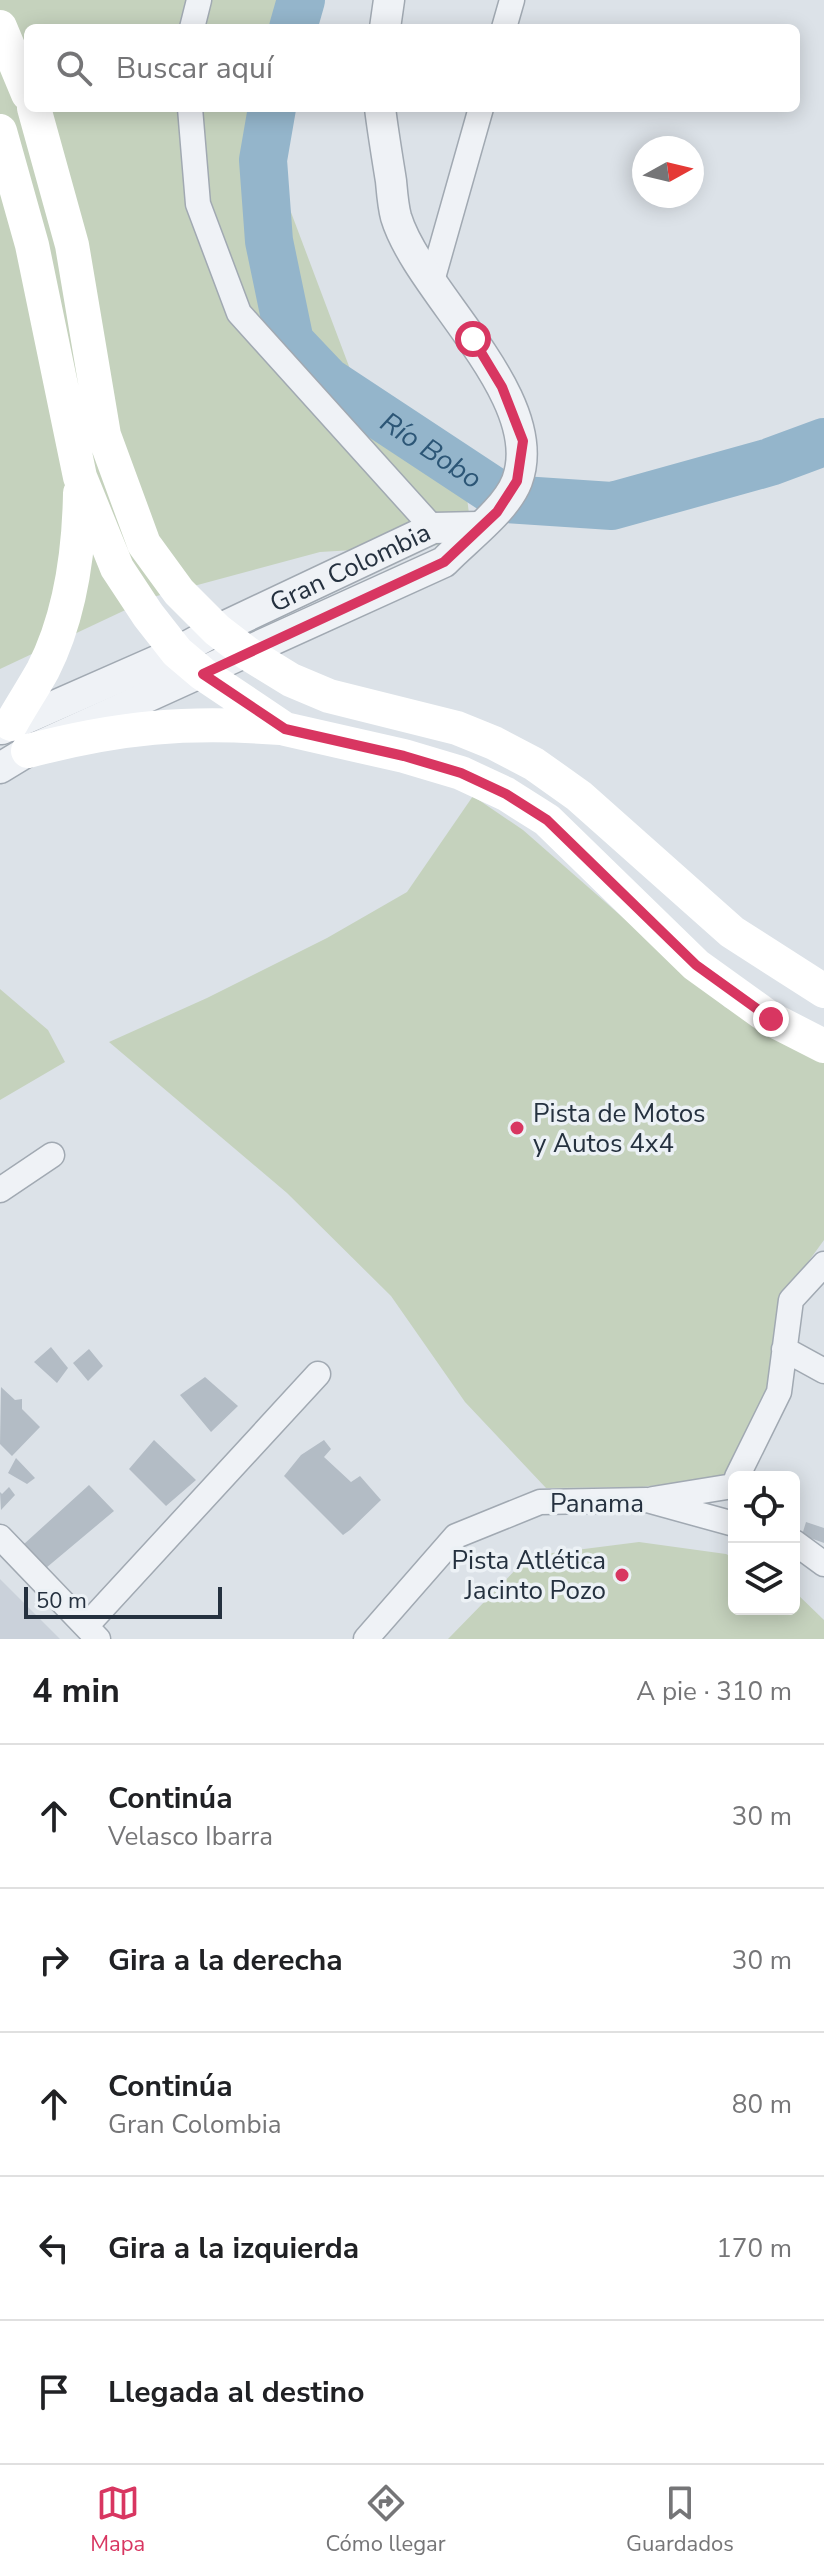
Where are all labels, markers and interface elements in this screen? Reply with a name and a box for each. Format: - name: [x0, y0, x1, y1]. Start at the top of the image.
- search box: [24, 24, 800, 112]
- icon: search: [52, 46, 96, 90]
- text: Buscar aquí: [116, 48, 273, 89]
- north arrow: [632, 136, 704, 208]
- route start: [455, 321, 491, 357]
- water label: Río Bobo: [373, 403, 489, 498]
- street label: Gran Colombia: [264, 515, 436, 621]
- route end: [753, 1001, 789, 1037]
- place label: Pista de Motos y Autos 4x4: [533, 1096, 706, 1161]
- marker: Pista de Motos y Autos 4x4: [508, 1119, 526, 1137]
- map controls: [728, 1471, 800, 1615]
- button: locate: [728, 1471, 800, 1543]
- street label: Panama: [550, 1486, 644, 1521]
- place label: Pista Atlética Jacinto Pozo: [452, 1543, 606, 1608]
- button: layers: [728, 1543, 800, 1615]
- marker: Pista Atlética Jacinto Pozo: [613, 1566, 631, 1584]
- scale bar: [24, 1583, 222, 1619]
- text: 50 m: [36, 1586, 87, 1616]
- text: 4 min: [32, 1668, 120, 1714]
- text: A pie · 310 m: [636, 1674, 792, 1709]
- text: Continúa: [108, 1778, 233, 1819]
- icon: ahead: [32, 1794, 76, 1838]
- text: 30 m: [732, 1799, 792, 1834]
- text: Velasco Ibarra: [108, 1819, 273, 1854]
- icon: right: [32, 1938, 76, 1982]
- text: Gira a la derecha: [108, 1940, 343, 1981]
- text: 30 m: [732, 1943, 792, 1978]
- text: Continúa: [108, 2066, 233, 2107]
- icon: ahead: [32, 2082, 76, 2126]
- text: 80 m: [732, 2087, 792, 2122]
- text: Gran Colombia: [108, 2107, 282, 2142]
- icon: left: [32, 2226, 76, 2270]
- text: Gira a la izquierda: [108, 2228, 359, 2269]
- text: 170 m: [716, 2231, 792, 2266]
- icon: arrive: [32, 2370, 76, 2414]
- text: Llegada al destino: [108, 2372, 364, 2413]
- tab: Mapa: [90, 2481, 145, 2559]
- tab: Cómo llegar: [326, 2481, 446, 2559]
- tab: Guardados: [626, 2481, 734, 2559]

